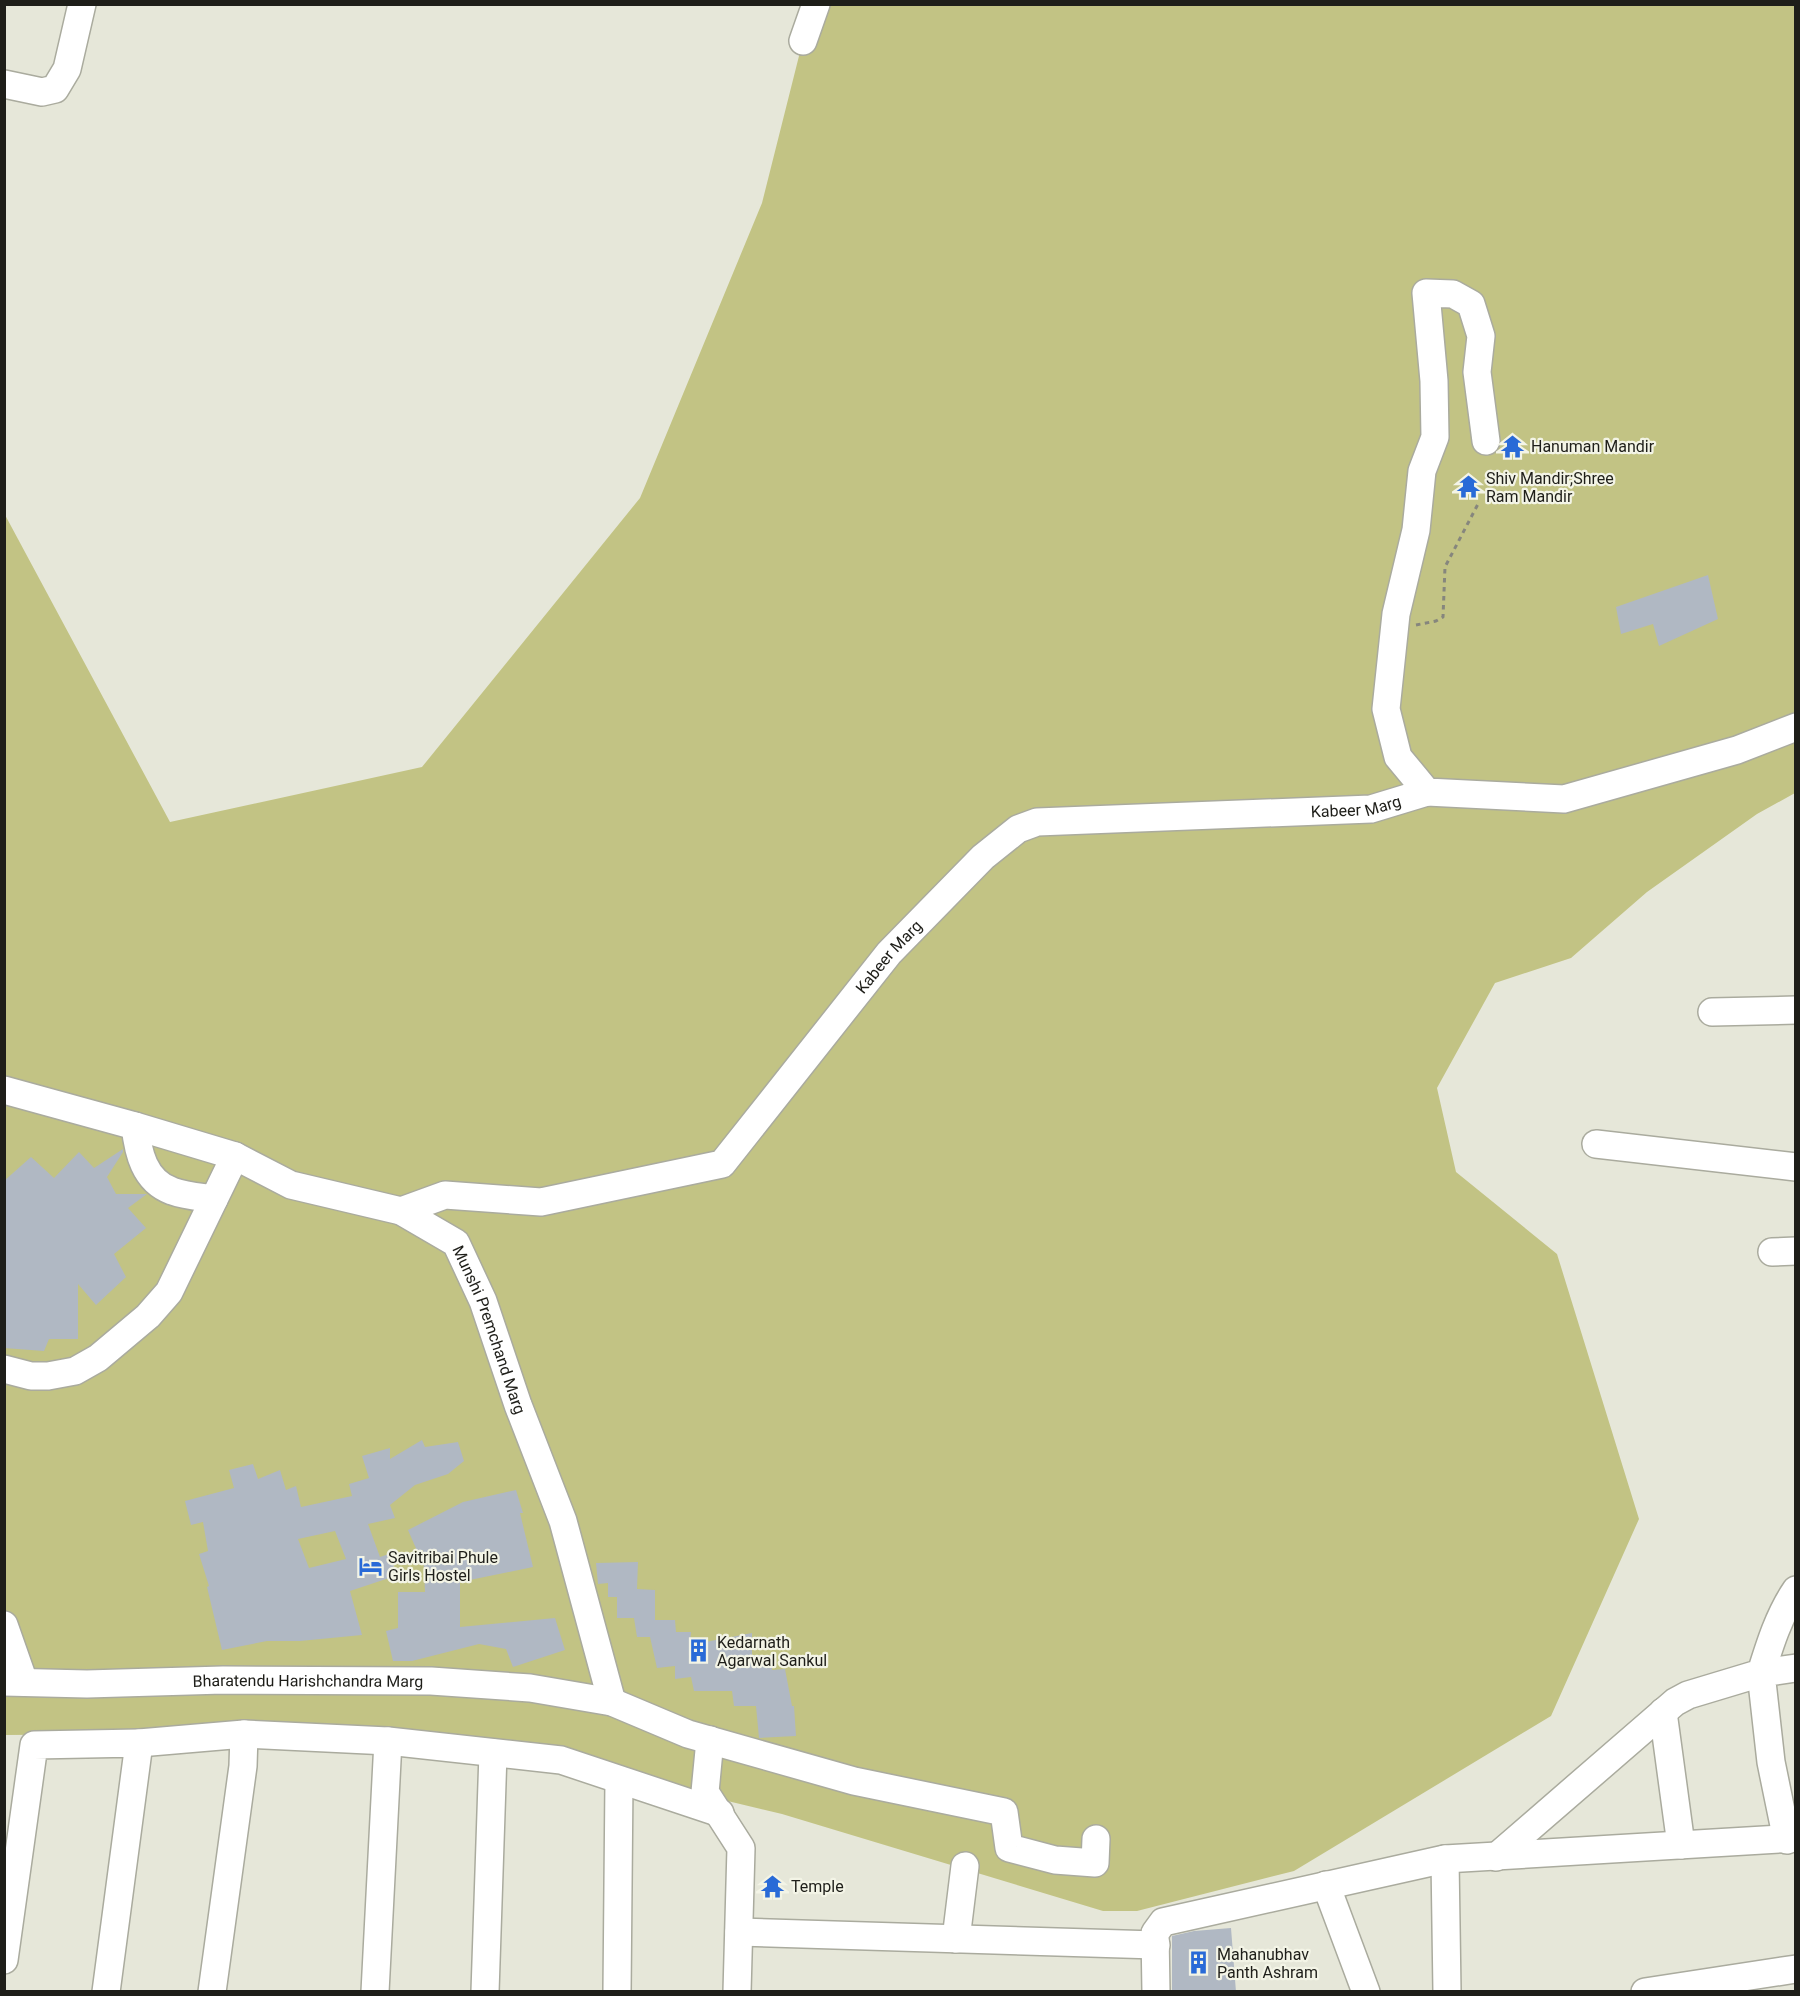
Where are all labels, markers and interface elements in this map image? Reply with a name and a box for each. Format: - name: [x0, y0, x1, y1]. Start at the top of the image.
- temple icon: Hanuman Mandir: [1500, 433, 1526, 459]
- place label: Hanuman Mandir: [1531, 437, 1655, 456]
- place label: Shiv Mandir;Shree Ram Mandir: [1486, 469, 1614, 506]
- temple icon: Shiv Mandir;Shree Ram Mandir: [1455, 474, 1481, 500]
- street label: Kabeer Marg: [1310, 791, 1403, 821]
- street label: Kabeer Marg: [851, 916, 925, 997]
- street label: Munshi Premchand Marg: [449, 1242, 530, 1417]
- place label: Savitribai Phule Girls Hostel: [388, 1548, 498, 1585]
- hotel icon: Savitribai Phule Girls Hostel: [357, 1553, 383, 1579]
- place label: Kedarnath Agarwal Sankul: [717, 1633, 827, 1670]
- building icon: Kedarnath Agarwal Sankul: [686, 1638, 712, 1664]
- street label: Bharatendu Harishchandra Marg: [192, 1670, 423, 1690]
- temple icon: Temple: [760, 1873, 786, 1899]
- place label: Temple: [791, 1877, 844, 1896]
- place label: Mahanubhav Panth Ashram: [1217, 1945, 1318, 1982]
- building icon: Mahanubhav Panth Ashram: [1186, 1950, 1212, 1976]

